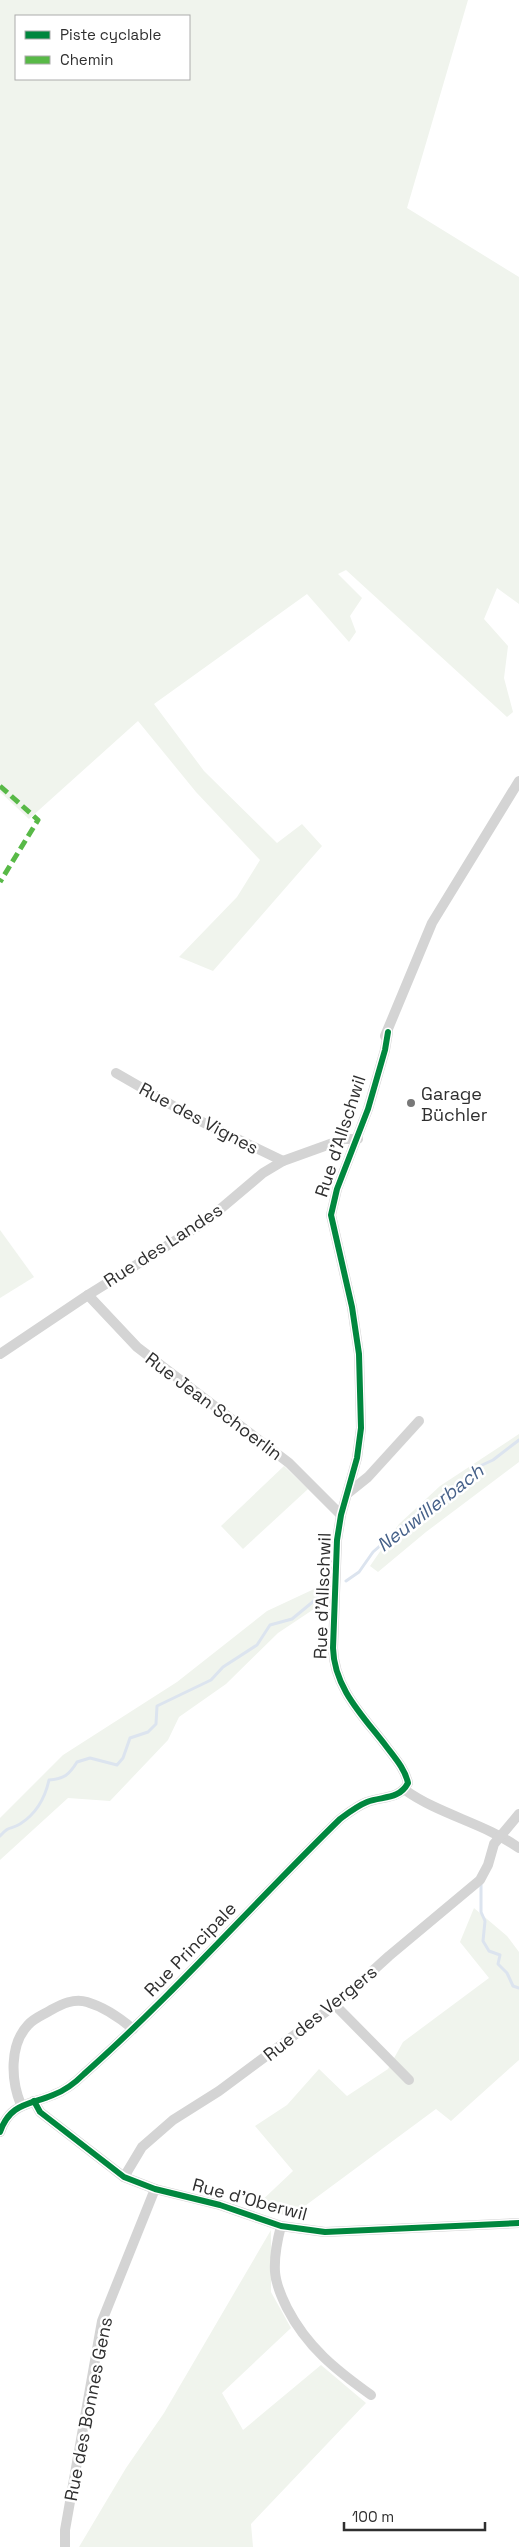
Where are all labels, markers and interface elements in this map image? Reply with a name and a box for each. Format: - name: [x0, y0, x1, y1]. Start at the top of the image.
- legend: [15, 15, 190, 80]
- text: Piste cyclable: [60, 25, 162, 44]
- text: Chemin: [60, 50, 113, 69]
- street label: Rue d'Allschwil: [309, 1072, 371, 1200]
- street label: Rue des Vignes: [135, 1077, 263, 1159]
- place label: Garage Büchler: [421, 1082, 488, 1126]
- marker: Garage Büchler: [405, 1097, 417, 1109]
- street label: Rue des Landes: [99, 1198, 227, 1292]
- street label: Rue Jean Schoerlin: [141, 1347, 287, 1465]
- water label: Neuwillerbach: [371, 1458, 489, 1558]
- street label: Rue d'Allschwil: [308, 1532, 336, 1660]
- street label: Rue Principale: [139, 1897, 241, 2001]
- street label: Rue des Vergers: [258, 1960, 382, 2066]
- street label: Rue d'Oberwil: [190, 2173, 310, 2225]
- street label: Rue des Bonnes Gens: [59, 2315, 117, 2503]
- scale bar: [344, 2500, 485, 2532]
- text: 100 m: [352, 2507, 394, 2526]

